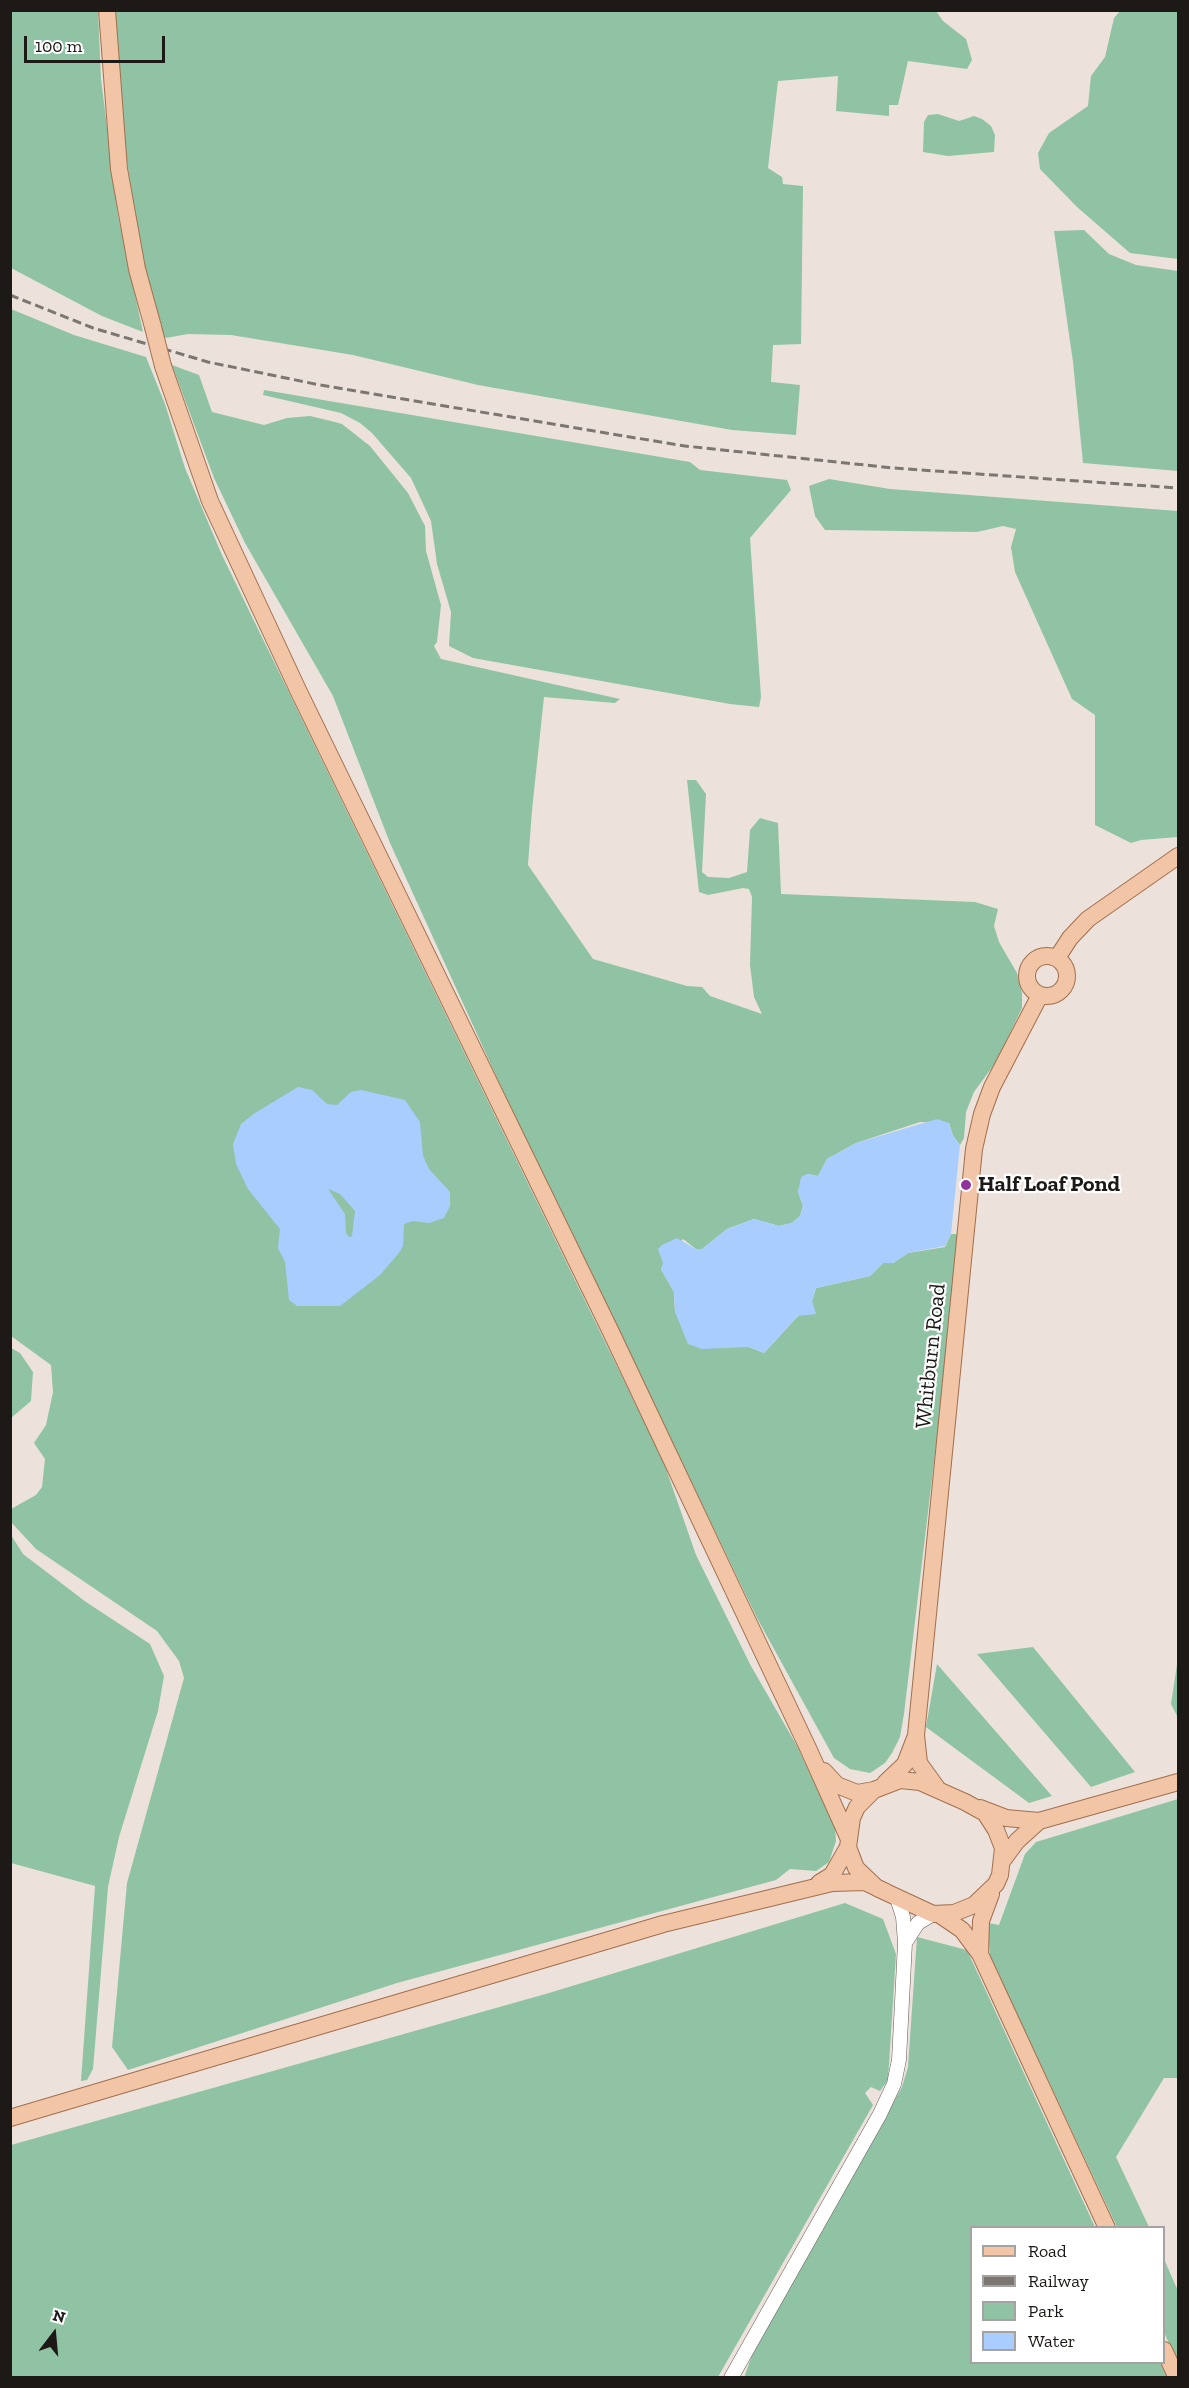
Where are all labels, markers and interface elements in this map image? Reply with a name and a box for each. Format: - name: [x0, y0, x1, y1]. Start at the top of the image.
- scale bar: [27, 24, 168, 62]
- text: 100 m: [35, 35, 82, 57]
- place label: Half Loaf Pond: [978, 1172, 1120, 1198]
- marker: Half Loaf Pond: [959, 1178, 973, 1192]
- street label: Whitburn Road: [910, 1282, 952, 1430]
- legend: [970, 2226, 1165, 2364]
- text: Road: [1028, 2240, 1067, 2262]
- text: Railway: [1028, 2270, 1089, 2292]
- text: Park: [1028, 2300, 1064, 2322]
- north arrow: [24, 2304, 84, 2364]
- text: N: [51, 2305, 68, 2327]
- text: Water: [1028, 2330, 1075, 2352]

